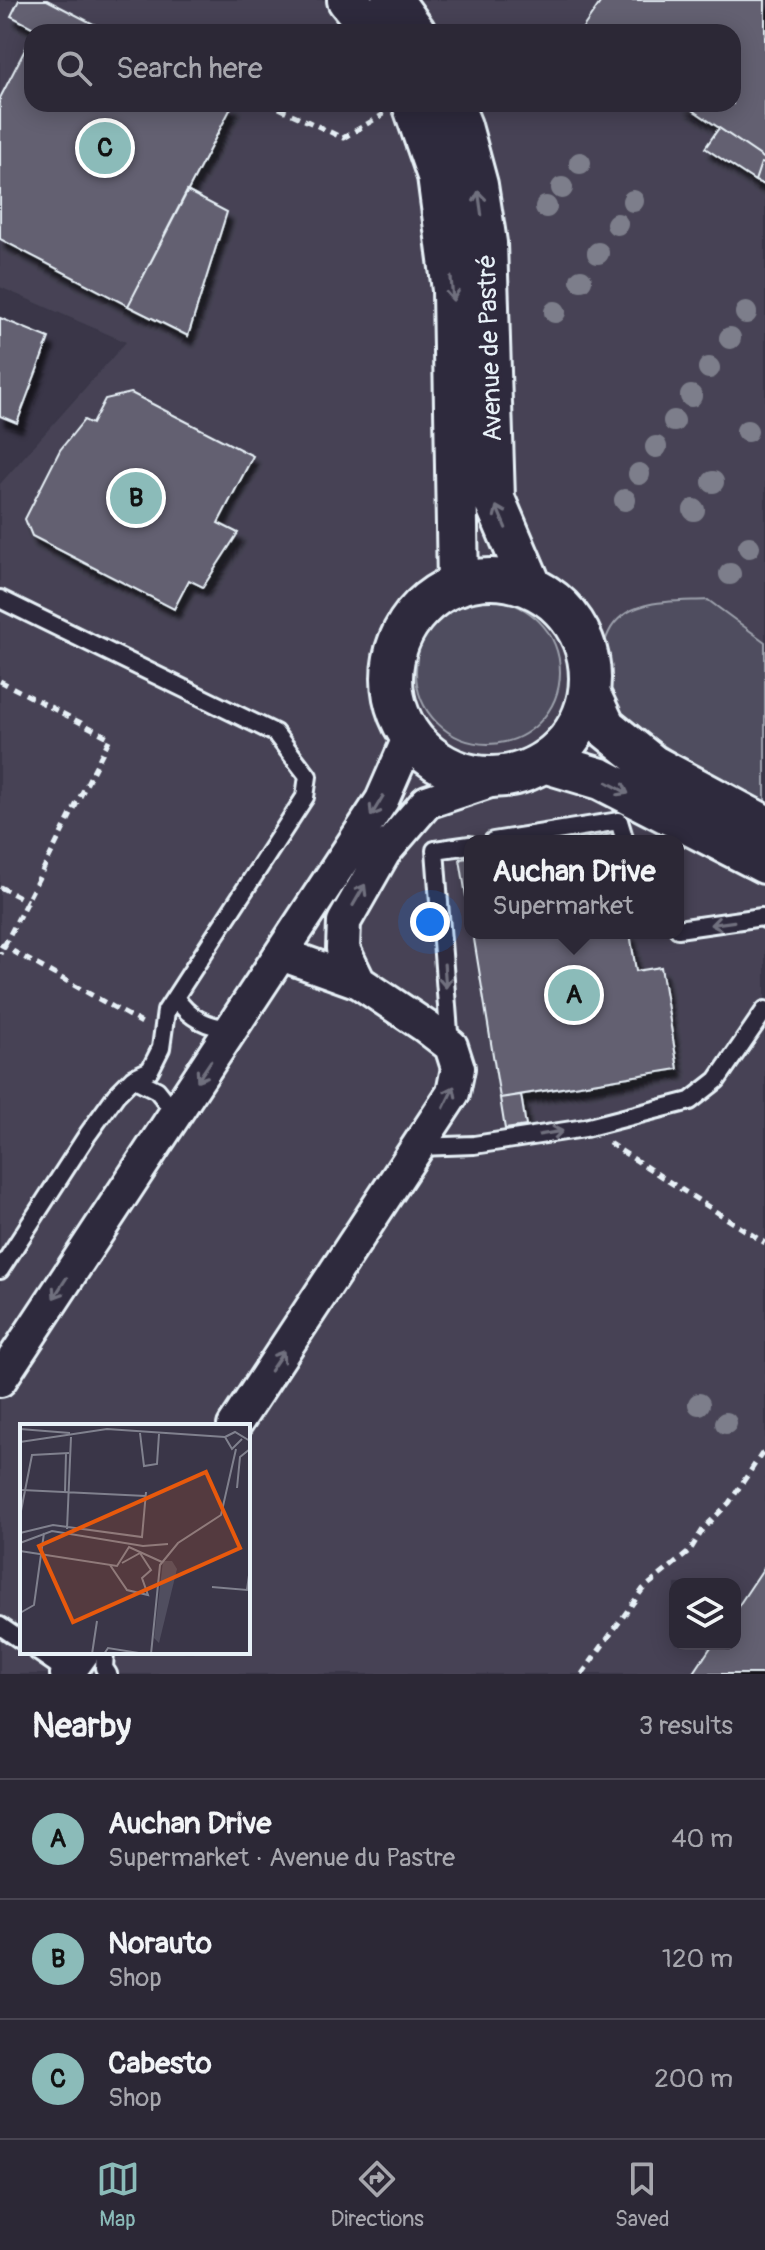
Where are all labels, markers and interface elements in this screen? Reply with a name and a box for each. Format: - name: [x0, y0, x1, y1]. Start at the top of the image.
- search box: [24, 24, 741, 112]
- icon: search: [52, 46, 96, 90]
- text: Search here: [116, 50, 263, 87]
- pin: C: [79, 118, 131, 178]
- one-way arrow: [472, 191, 487, 216]
- street label: Avenue de Pastré: [471, 254, 509, 442]
- one-way arrow: [445, 275, 460, 302]
- pin: B: [110, 468, 162, 528]
- one-way arrow: [493, 505, 508, 529]
- one-way arrow: [605, 780, 629, 796]
- one-way arrow: [369, 794, 385, 817]
- popup: [464, 835, 684, 939]
- text: Auchan Drive: [492, 853, 656, 890]
- one-way arrow: [351, 884, 367, 907]
- text: Supermarket: [492, 890, 634, 922]
- your location: [410, 902, 450, 942]
- one-way arrow: [710, 916, 735, 931]
- one-way arrow: [438, 963, 453, 989]
- pin: A: [548, 965, 600, 1025]
- one-way arrow: [196, 1059, 212, 1082]
- one-way arrow: [442, 1085, 457, 1109]
- one-way arrow: [537, 1125, 563, 1140]
- one-way arrow: [52, 1276, 69, 1298]
- one-way arrow: [269, 1350, 285, 1373]
- inset map: [20, 1424, 250, 1654]
- map controls: [669, 1578, 741, 1650]
- button: layers: [669, 1578, 741, 1650]
- text: Nearby: [32, 1705, 131, 1748]
- text: 3 results: [639, 1710, 733, 1742]
- text: Auchan Drive: [108, 1805, 271, 1842]
- text: A: [50, 1823, 66, 1855]
- text: 40 m: [671, 1823, 733, 1855]
- text: Supermarket · Avenue du Pastre: [108, 1842, 455, 1874]
- text: Norauto: [108, 1925, 212, 1962]
- text: B: [51, 1943, 65, 1975]
- text: 120 m: [662, 1943, 733, 1975]
- text: Shop: [108, 1962, 162, 1994]
- text: Cabesto: [108, 2045, 212, 2082]
- text: C: [50, 2063, 66, 2095]
- text: 200 m: [654, 2063, 733, 2095]
- text: Shop: [108, 2082, 162, 2114]
- tab: Map: [96, 2157, 140, 2233]
- tab: Directions: [331, 2157, 424, 2233]
- tab: Saved: [615, 2157, 669, 2233]

